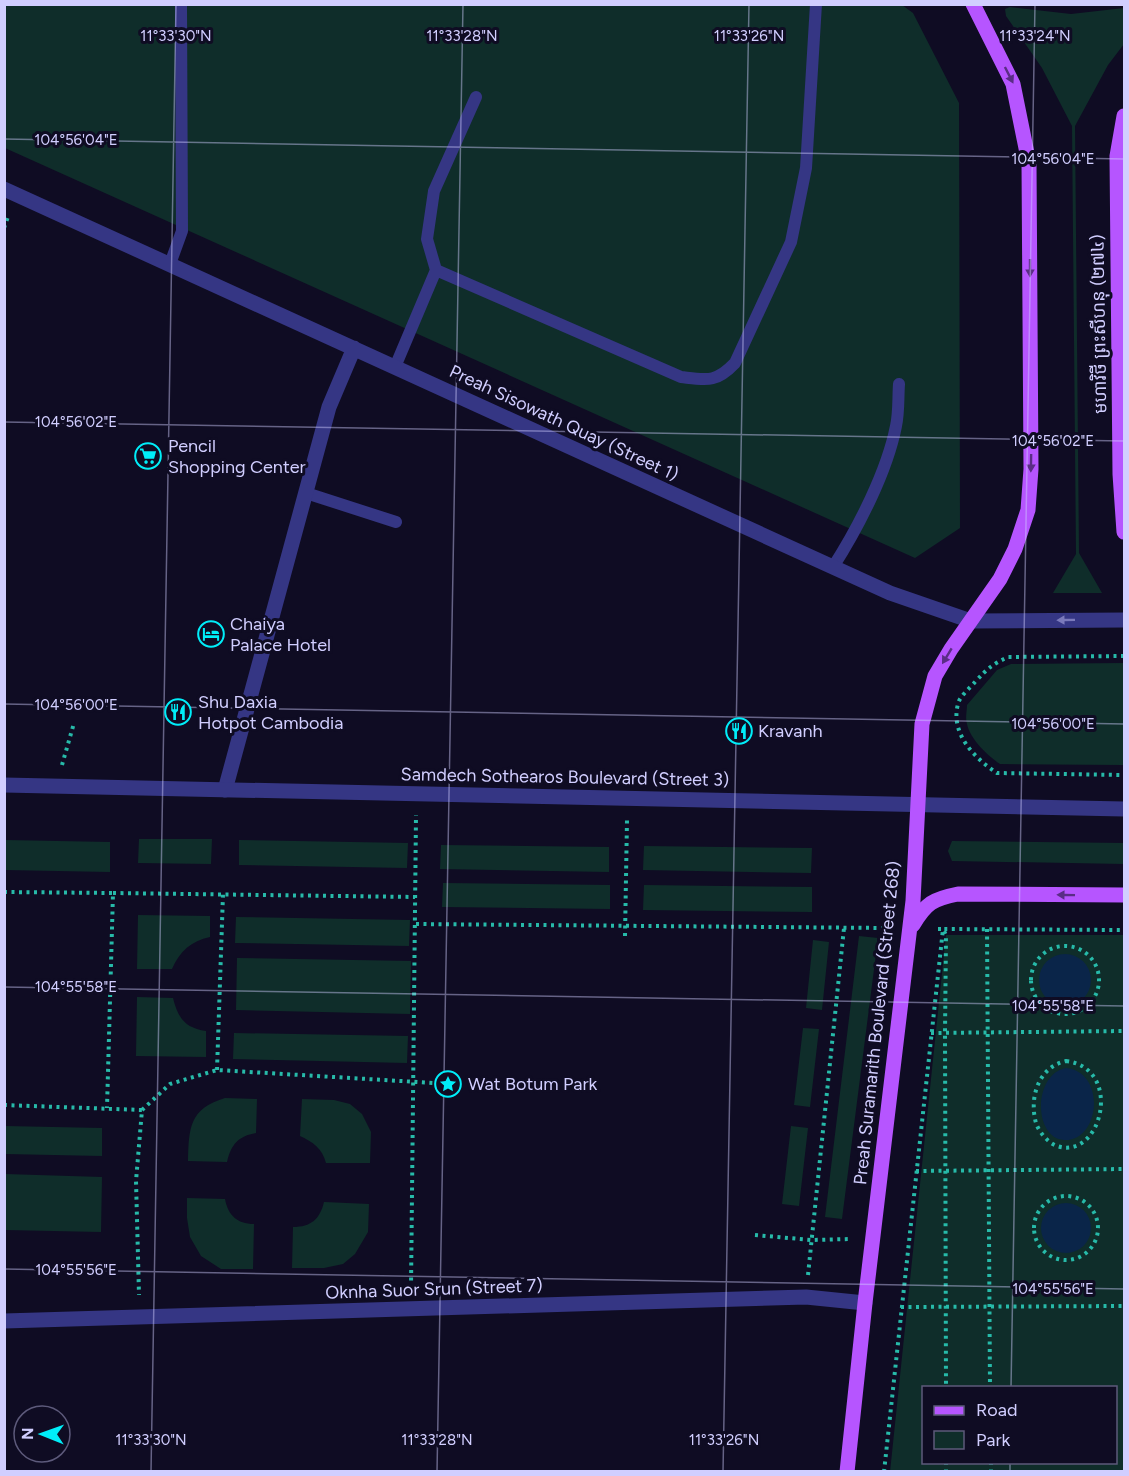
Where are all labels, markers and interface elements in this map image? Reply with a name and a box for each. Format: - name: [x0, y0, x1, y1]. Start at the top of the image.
- text: 11°33'30"N: [140, 27, 212, 45]
- text: 11°33'28"N: [426, 27, 498, 45]
- text: 11°33'26"N: [714, 27, 784, 45]
- text: 11°33'24"N: [999, 27, 1071, 45]
- one-way arrow: [1004, 67, 1013, 84]
- text: 104°56'04"E: [34, 131, 118, 149]
- text: 104°56'04"E: [1011, 150, 1095, 168]
- street label: មហាវិថី ព្រះសីហនុ (២៧៤): [1086, 234, 1113, 414]
- one-way arrow: [1025, 258, 1035, 277]
- street label: Preah Sisowath Quay (Street 1): [446, 360, 682, 486]
- text: 104°56'02"E: [35, 413, 117, 431]
- text: 104°56'02"E: [1012, 432, 1094, 450]
- place label: Pencil Shopping Center: [168, 435, 306, 478]
- supermarket icon: Pencil Shopping Center: [133, 441, 163, 471]
- one-way arrow: [1026, 453, 1036, 472]
- place label: Chaiya Palace Hotel: [230, 613, 331, 656]
- one-way arrow: [1057, 615, 1076, 624]
- hotel icon: Chaiya Palace Hotel: [196, 619, 226, 649]
- one-way arrow: [941, 648, 952, 664]
- place label: Shu Daxia Hotpot Cambodia: [198, 691, 343, 734]
- text: 104°56'00"E: [34, 696, 118, 714]
- restaurant icon: Shu Daxia Hotpot Cambodia: [163, 697, 193, 727]
- text: 104°56'00"E: [1011, 715, 1095, 733]
- restaurant icon: Kravanh: [724, 716, 754, 746]
- place label: Kravanh: [758, 720, 823, 742]
- street label: Samdech Sothearos Boulevard (Street 3): [401, 763, 729, 791]
- street label: Preah Suramarith Boulevard (Street 268): [849, 860, 905, 1186]
- one-way arrow: [1057, 890, 1076, 900]
- text: 104°55'58"E: [35, 978, 117, 996]
- text: 104°55'58"E: [1012, 997, 1094, 1015]
- place icon: Wat Botum Park: [433, 1069, 463, 1099]
- place label: Wat Botum Park: [468, 1073, 598, 1095]
- text: 104°55'56"E: [35, 1261, 117, 1279]
- street label: Oknha Suor Srun (Street 7): [325, 1274, 543, 1304]
- text: 104°55'56"E: [1012, 1280, 1094, 1298]
- legend: [922, 1386, 1117, 1464]
- text: Road: [976, 1399, 1017, 1421]
- north arrow: [12, 1404, 72, 1464]
- text: N: [18, 1427, 37, 1440]
- text: Park: [976, 1429, 1011, 1451]
- text: 11°33'30"N: [115, 1431, 187, 1449]
- text: 11°33'28"N: [401, 1431, 473, 1449]
- text: 11°33'26"N: [689, 1431, 759, 1449]

